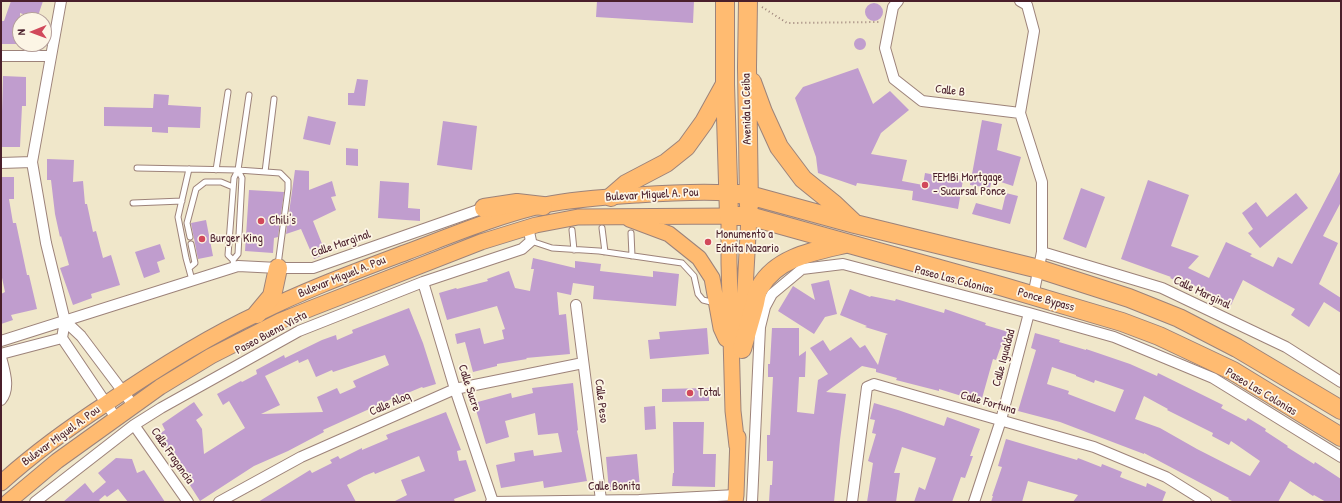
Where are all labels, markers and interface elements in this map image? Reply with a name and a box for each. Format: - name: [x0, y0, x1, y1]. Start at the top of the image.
- north arrow: [12, 12, 52, 52]
- text: N: [14, 29, 28, 35]
- street label: Avenida La Ceiba: [739, 73, 755, 145]
- street label: Calle B: [934, 82, 966, 100]
- place label: FEMBi Mortgage - Sucursal Ponce: [933, 171, 1006, 199]
- marker: FEMBi Mortgage - Sucursal Ponce: [920, 180, 930, 190]
- street label: Bulevar Miguel A. Pou: [605, 185, 699, 205]
- place label: Chili's: [269, 214, 296, 228]
- marker: Chili's: [256, 216, 266, 226]
- street label: Calle Marginal: [309, 227, 373, 261]
- place label: Monumento a Ednita Nazario: [716, 228, 779, 256]
- place label: Burger King: [210, 232, 263, 246]
- marker: Burger King: [197, 234, 207, 244]
- marker: Monumento a Ednita Nazario: [703, 237, 713, 247]
- street label: Bulevar Miguel A. Pou: [296, 253, 388, 301]
- street label: Paseo Las Colonias: [913, 263, 995, 297]
- street label: Calle Marginal: [1171, 273, 1233, 313]
- street label: Ponce Bypass: [1016, 285, 1076, 315]
- street label: Paseo Buena Vista: [233, 308, 309, 358]
- street label: Calle Igualdad: [989, 328, 1019, 388]
- street label: Calle Sucre: [455, 363, 483, 413]
- street label: Paseo Las Colonias: [1223, 365, 1299, 419]
- street label: Calle Peso: [591, 378, 611, 424]
- place label: Total: [698, 386, 720, 400]
- marker: Total: [685, 388, 695, 398]
- street label: Calle Fortuna: [959, 388, 1017, 418]
- street label: Calle Aloq: [367, 389, 413, 419]
- street label: Bulevar Miguel A. Pou: [19, 403, 103, 469]
- street label: Calle Fragancia: [147, 425, 197, 487]
- street label: Calle Bonita: [588, 480, 640, 494]

